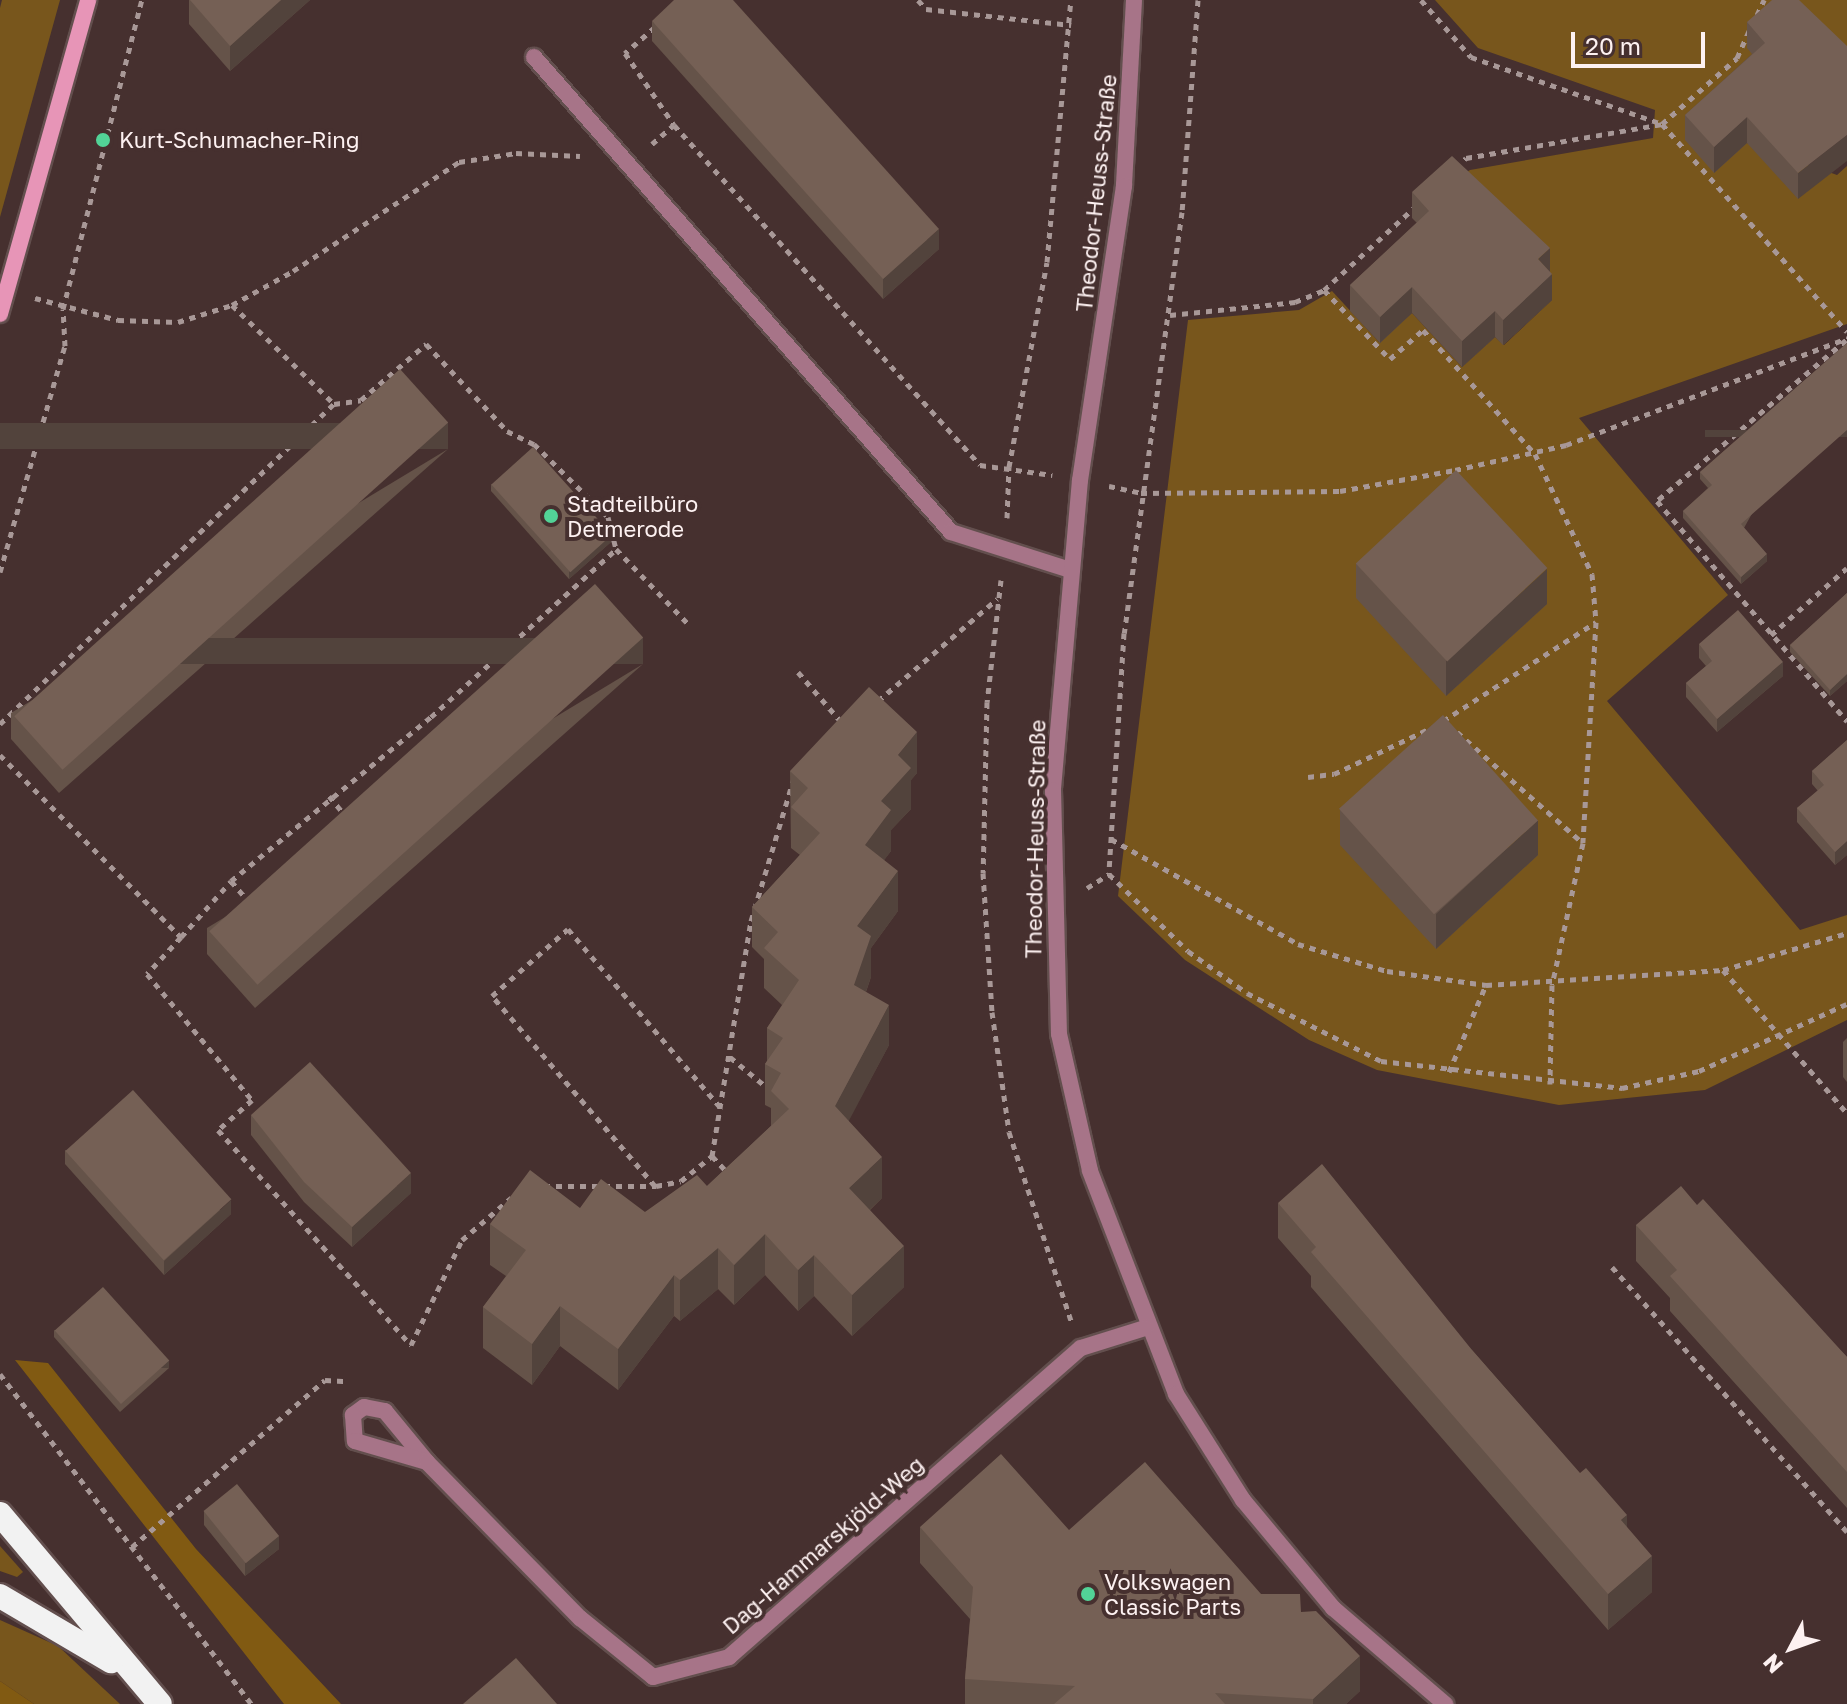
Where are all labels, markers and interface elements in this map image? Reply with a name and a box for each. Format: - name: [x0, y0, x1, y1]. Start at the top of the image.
- scale bar: [1575, 16, 1709, 66]
- text: 20 m: [1585, 31, 1641, 60]
- street label: Theodor-Heuss-Straße: [1070, 73, 1122, 313]
- place label: Kurt-Schumacher-Ring: [119, 127, 359, 153]
- marker: Kurt-Schumacher-Ring: [94, 131, 112, 149]
- place label: Stadteilbüro Detmerode: [567, 490, 698, 542]
- marker: Stadteilbüro Detmerode: [542, 507, 560, 525]
- street label: Theodor-Heuss-Straße: [1020, 719, 1050, 959]
- street label: Dag-Hammarskjöld-Weg: [717, 1451, 929, 1639]
- place label: Volkswagen Classic Parts: [1104, 1568, 1241, 1620]
- marker: Volkswagen Classic Parts: [1079, 1585, 1097, 1603]
- north arrow: [1751, 1608, 1831, 1688]
- text: N: [1757, 1649, 1788, 1679]

